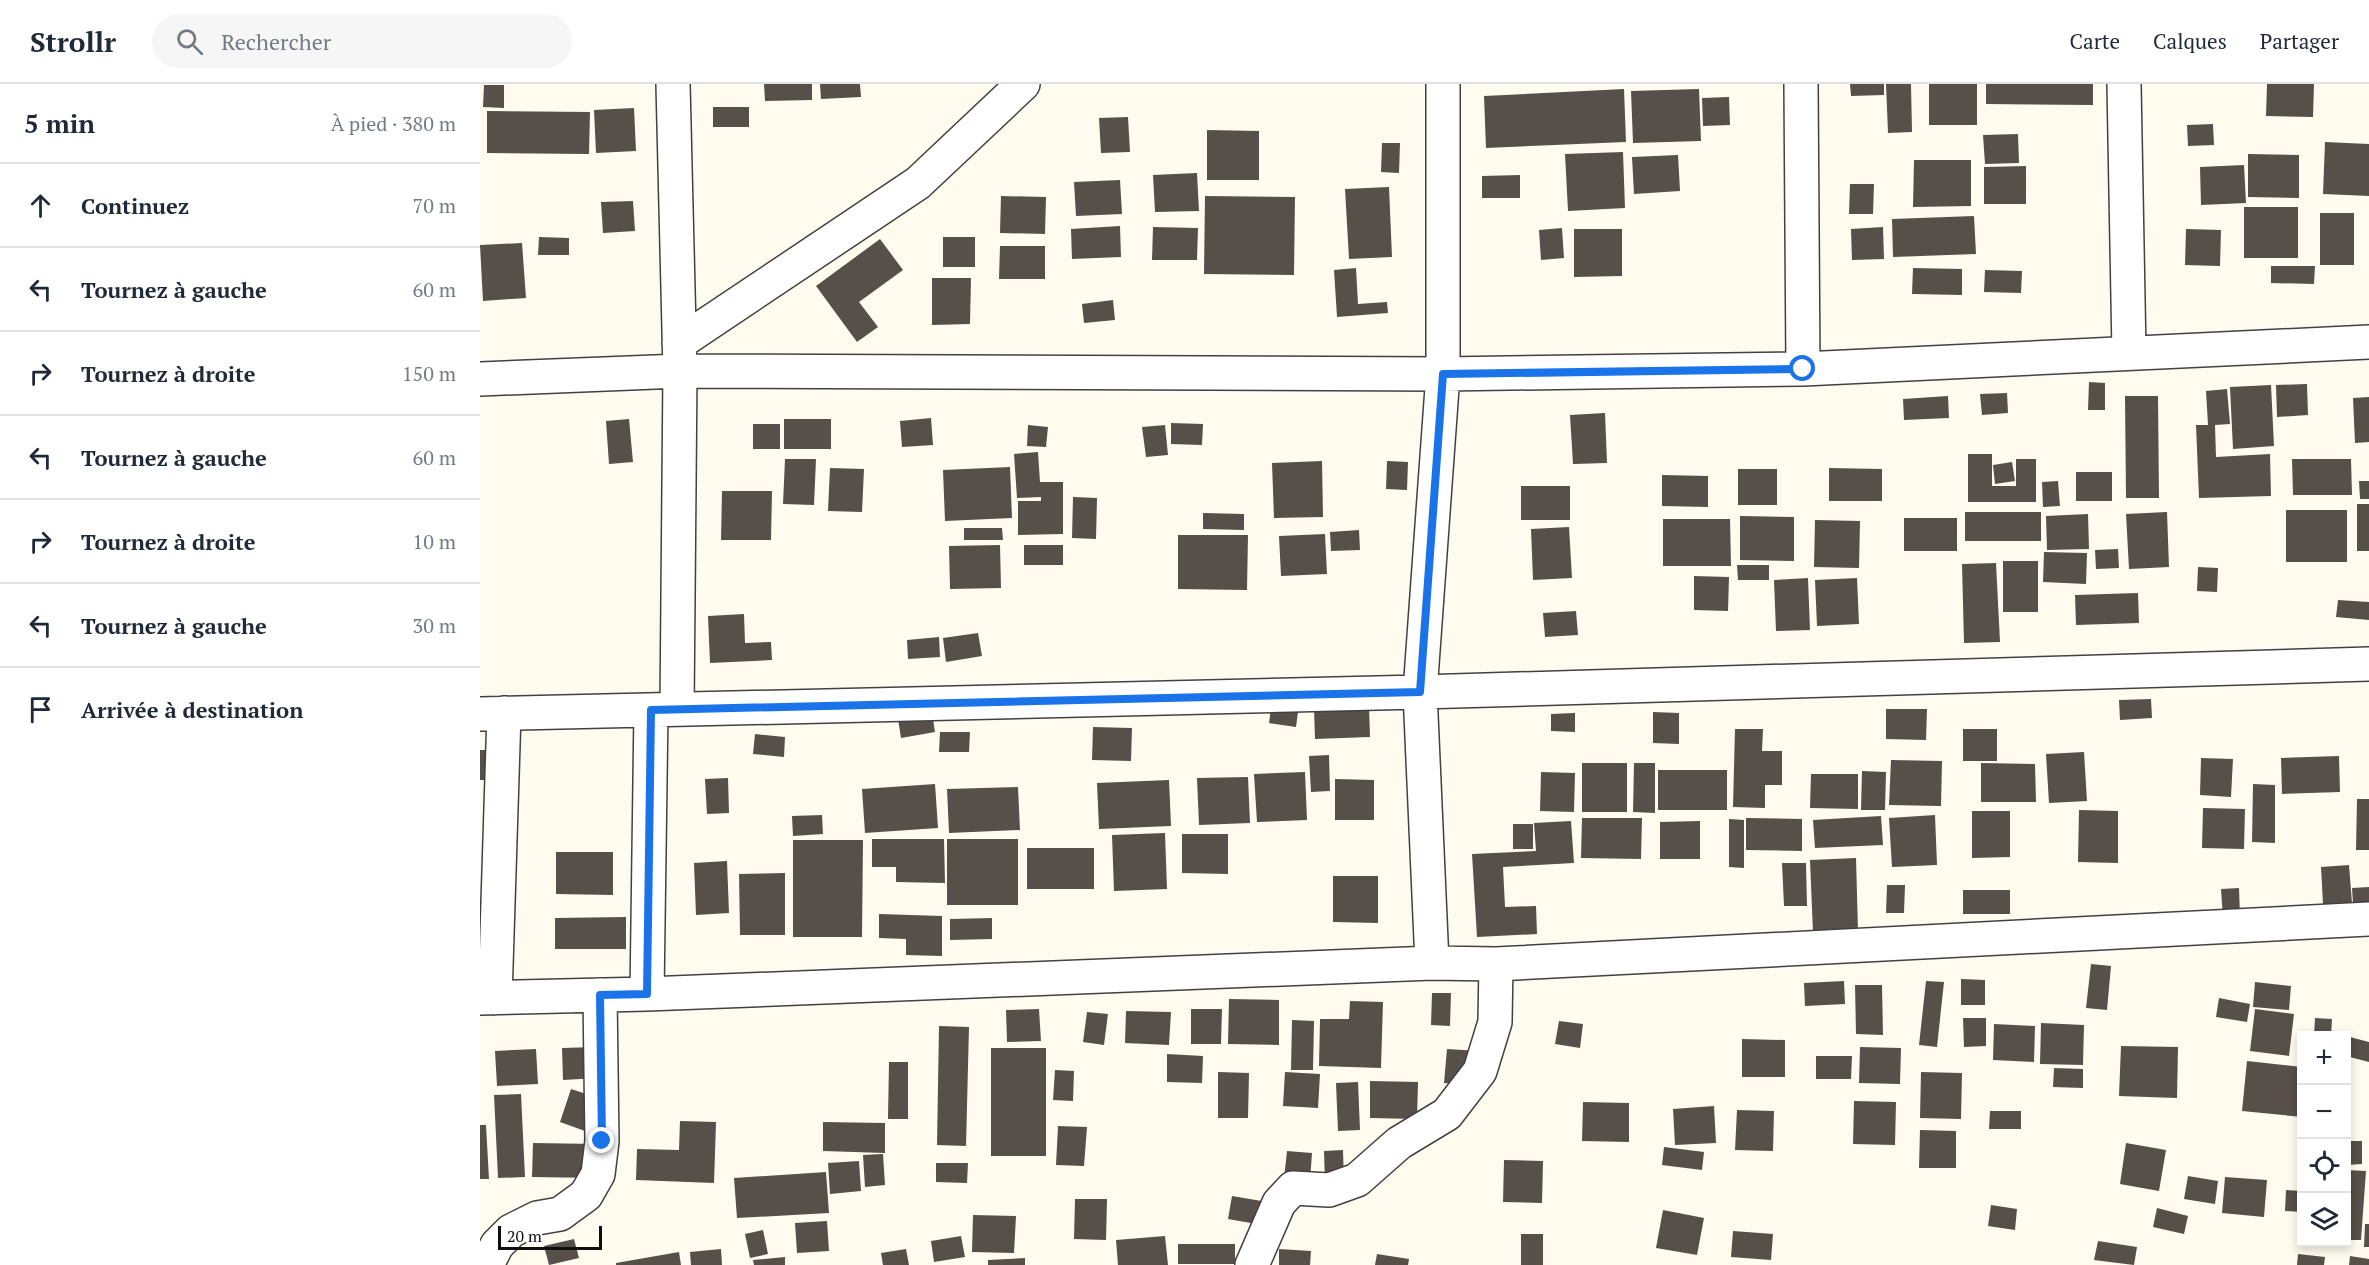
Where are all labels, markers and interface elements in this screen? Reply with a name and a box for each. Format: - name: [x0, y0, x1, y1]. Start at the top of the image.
- search box: [152, 14, 572, 68]
- text: Strollr: [30, 23, 116, 60]
- icon: search: [173, 25, 206, 58]
- text: Rechercher: [221, 27, 331, 56]
- text: Carte: [2070, 27, 2120, 55]
- text: Calques: [2153, 27, 2227, 55]
- text: Partager: [2260, 27, 2339, 55]
- text: 5 min: [24, 106, 95, 140]
- text: À pied · 380 m: [331, 110, 456, 137]
- icon: ahead: [24, 189, 57, 222]
- text: Continuez: [81, 191, 189, 220]
- text: 70 m: [413, 192, 456, 219]
- icon: left: [24, 273, 57, 306]
- text: Tournez à gauche: [81, 275, 267, 304]
- text: 60 m: [413, 276, 456, 303]
- route start: [1789, 355, 1815, 381]
- icon: right: [24, 357, 57, 390]
- text: Tournez à droite: [81, 359, 256, 388]
- text: 150 m: [402, 360, 456, 387]
- icon: left: [24, 441, 57, 474]
- text: Tournez à gauche: [81, 443, 267, 472]
- text: 60 m: [413, 444, 456, 471]
- icon: right: [24, 525, 57, 558]
- text: Tournez à droite: [81, 527, 256, 556]
- text: 10 m: [413, 528, 456, 555]
- icon: left: [24, 609, 57, 642]
- text: Tournez à gauche: [81, 611, 267, 640]
- text: 30 m: [413, 612, 456, 639]
- icon: arrive: [24, 693, 57, 726]
- text: Arrivée à destination: [81, 695, 303, 724]
- map controls: [2297, 1031, 2351, 1247]
- button: +: [2297, 1031, 2351, 1085]
- button: −: [2297, 1085, 2351, 1139]
- route end: [588, 1127, 614, 1153]
- button: locate: [2297, 1139, 2351, 1193]
- button: layers: [2297, 1193, 2351, 1247]
- scale bar: [498, 1223, 602, 1250]
- text: 20 m: [507, 1225, 542, 1247]

